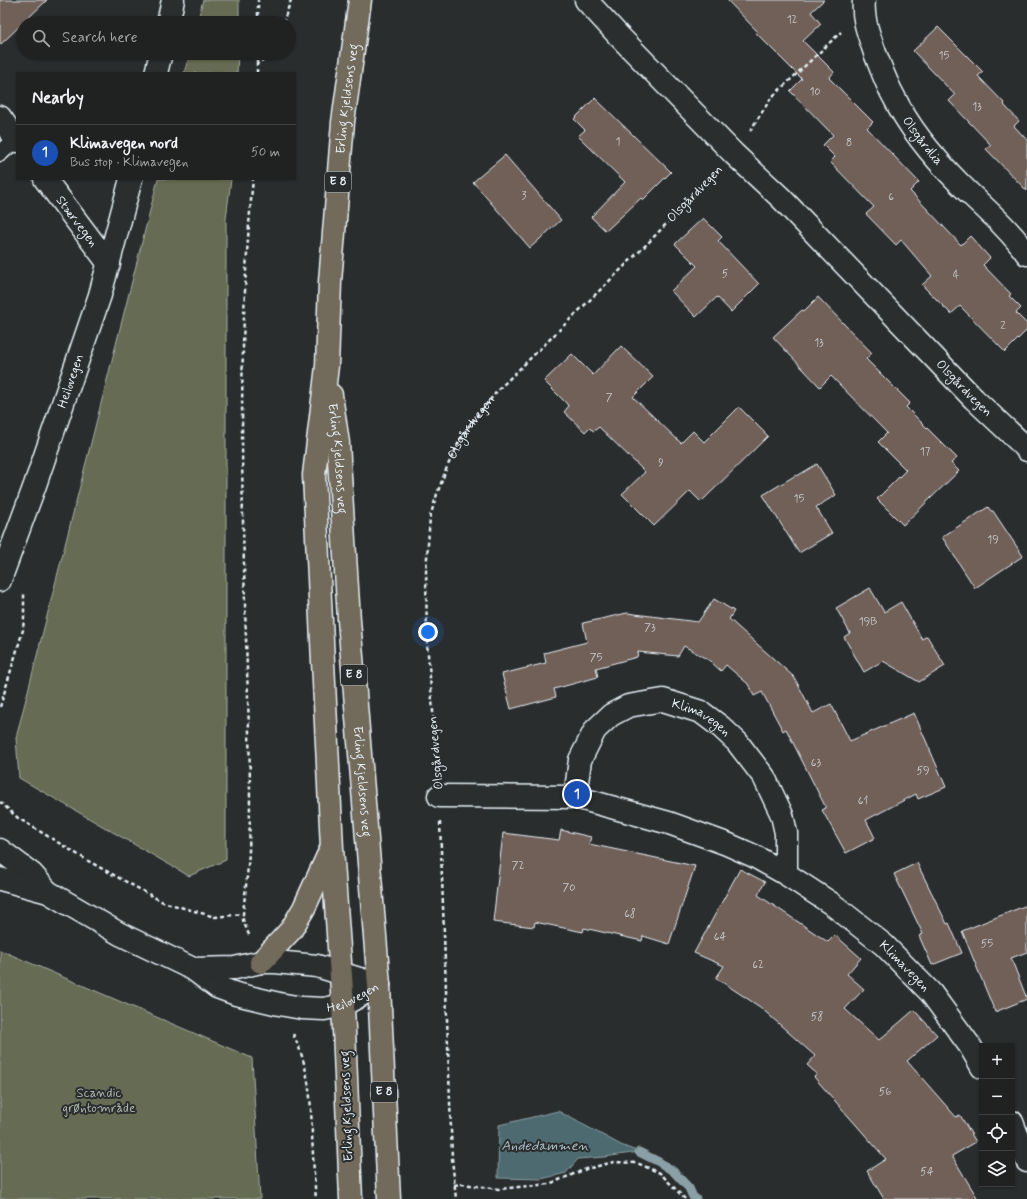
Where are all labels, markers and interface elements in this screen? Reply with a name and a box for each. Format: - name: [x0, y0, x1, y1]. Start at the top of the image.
- house number: 12: [787, 13, 798, 27]
- search box: [16, 16, 296, 60]
- icon: search: [30, 27, 52, 49]
- text: Search here: [62, 28, 138, 48]
- street label: Erling Kjeldsens veg: [332, 42, 364, 154]
- house number: 15: [939, 49, 950, 63]
- house number: 10: [809, 85, 821, 99]
- text: Nearby: [32, 87, 84, 109]
- house number: 13: [972, 100, 982, 114]
- street label: Olsgårdlia: [898, 113, 947, 169]
- text: Klimavegen nord: [70, 134, 178, 154]
- house number: 1: [616, 135, 621, 149]
- house number: 8: [846, 136, 852, 150]
- text: 1: [42, 144, 48, 161]
- text: 50 m: [251, 144, 280, 161]
- text: Bus stop · Klimavegen: [70, 154, 188, 171]
- street label: Olsgårdvegen: [663, 162, 727, 227]
- road number: E 8: [325, 172, 351, 192]
- house number: 3: [522, 189, 527, 203]
- house number: 6: [888, 190, 894, 204]
- street label: Stærvegen: [52, 192, 102, 250]
- house number: 5: [722, 267, 729, 281]
- house number: 4: [953, 268, 960, 282]
- house number: 2: [1000, 319, 1006, 333]
- house number: 13: [814, 336, 824, 350]
- street label: Heilovegen: [53, 352, 88, 410]
- street label: Olsgårdvegen: [932, 356, 996, 420]
- house number: 7: [606, 391, 613, 405]
- street label: Olsgårdvegen: [444, 392, 499, 462]
- street label: Erling Kjeldsens veg: [324, 402, 351, 515]
- house number: 17: [920, 445, 931, 459]
- house number: 9: [658, 456, 664, 470]
- house number: 15: [794, 492, 805, 506]
- house number: 19: [987, 533, 999, 547]
- house number: 19B: [859, 615, 877, 629]
- house number: 73: [644, 621, 656, 635]
- your location: [418, 622, 438, 642]
- house number: 75: [590, 651, 602, 665]
- road number: E 8: [341, 665, 367, 685]
- street label: Klimavegen: [670, 695, 734, 740]
- street label: Olsgårdvegen: [424, 715, 449, 790]
- street label: Erling Kjeldsens veg: [349, 726, 375, 838]
- house number: 63: [811, 756, 821, 770]
- house number: 59: [916, 764, 930, 778]
- pin: 1: [564, 779, 590, 809]
- house number: 61: [858, 794, 868, 808]
- house number: 72: [512, 859, 524, 873]
- house number: 70: [563, 881, 575, 895]
- house number: 68: [624, 907, 636, 921]
- house number: 64: [714, 930, 726, 944]
- street label: Klimavegen: [876, 937, 934, 995]
- house number: 55: [981, 937, 993, 951]
- house number: 62: [752, 958, 764, 972]
- street label: Heilovegen: [325, 978, 382, 1017]
- house number: 58: [811, 1010, 823, 1024]
- map controls: [979, 1043, 1015, 1187]
- button: +: [979, 1043, 1015, 1079]
- street label: Erling Kjeldsens veg: [337, 1050, 359, 1162]
- button: −: [979, 1079, 1015, 1115]
- road number: E 8: [371, 1082, 397, 1102]
- park label: Scandic grøntområde: [63, 1085, 135, 1117]
- house number: 56: [879, 1085, 891, 1099]
- button: locate: [979, 1115, 1015, 1151]
- water label: Andedammen: [501, 1137, 589, 1155]
- button: layers: [979, 1151, 1015, 1187]
- house number: 54: [920, 1165, 934, 1179]

